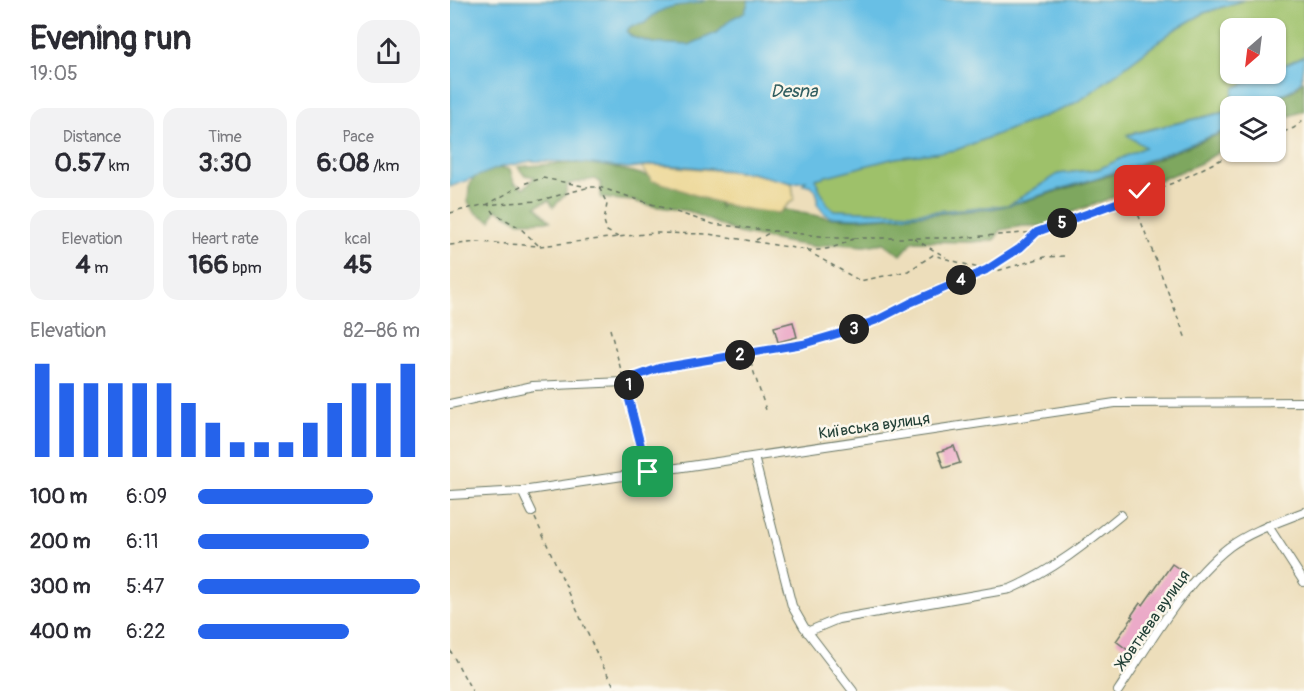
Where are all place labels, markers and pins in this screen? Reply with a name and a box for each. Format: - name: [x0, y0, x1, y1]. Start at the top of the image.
- pin: [1114, 165, 1165, 216]
- pin: 5: [1047, 208, 1077, 238]
- pin: 4: [946, 265, 976, 295]
- pin: 3: [839, 314, 869, 344]
- pin: 2: [725, 340, 755, 370]
- pin: 1: [614, 370, 644, 400]
- pin: [622, 446, 673, 497]

